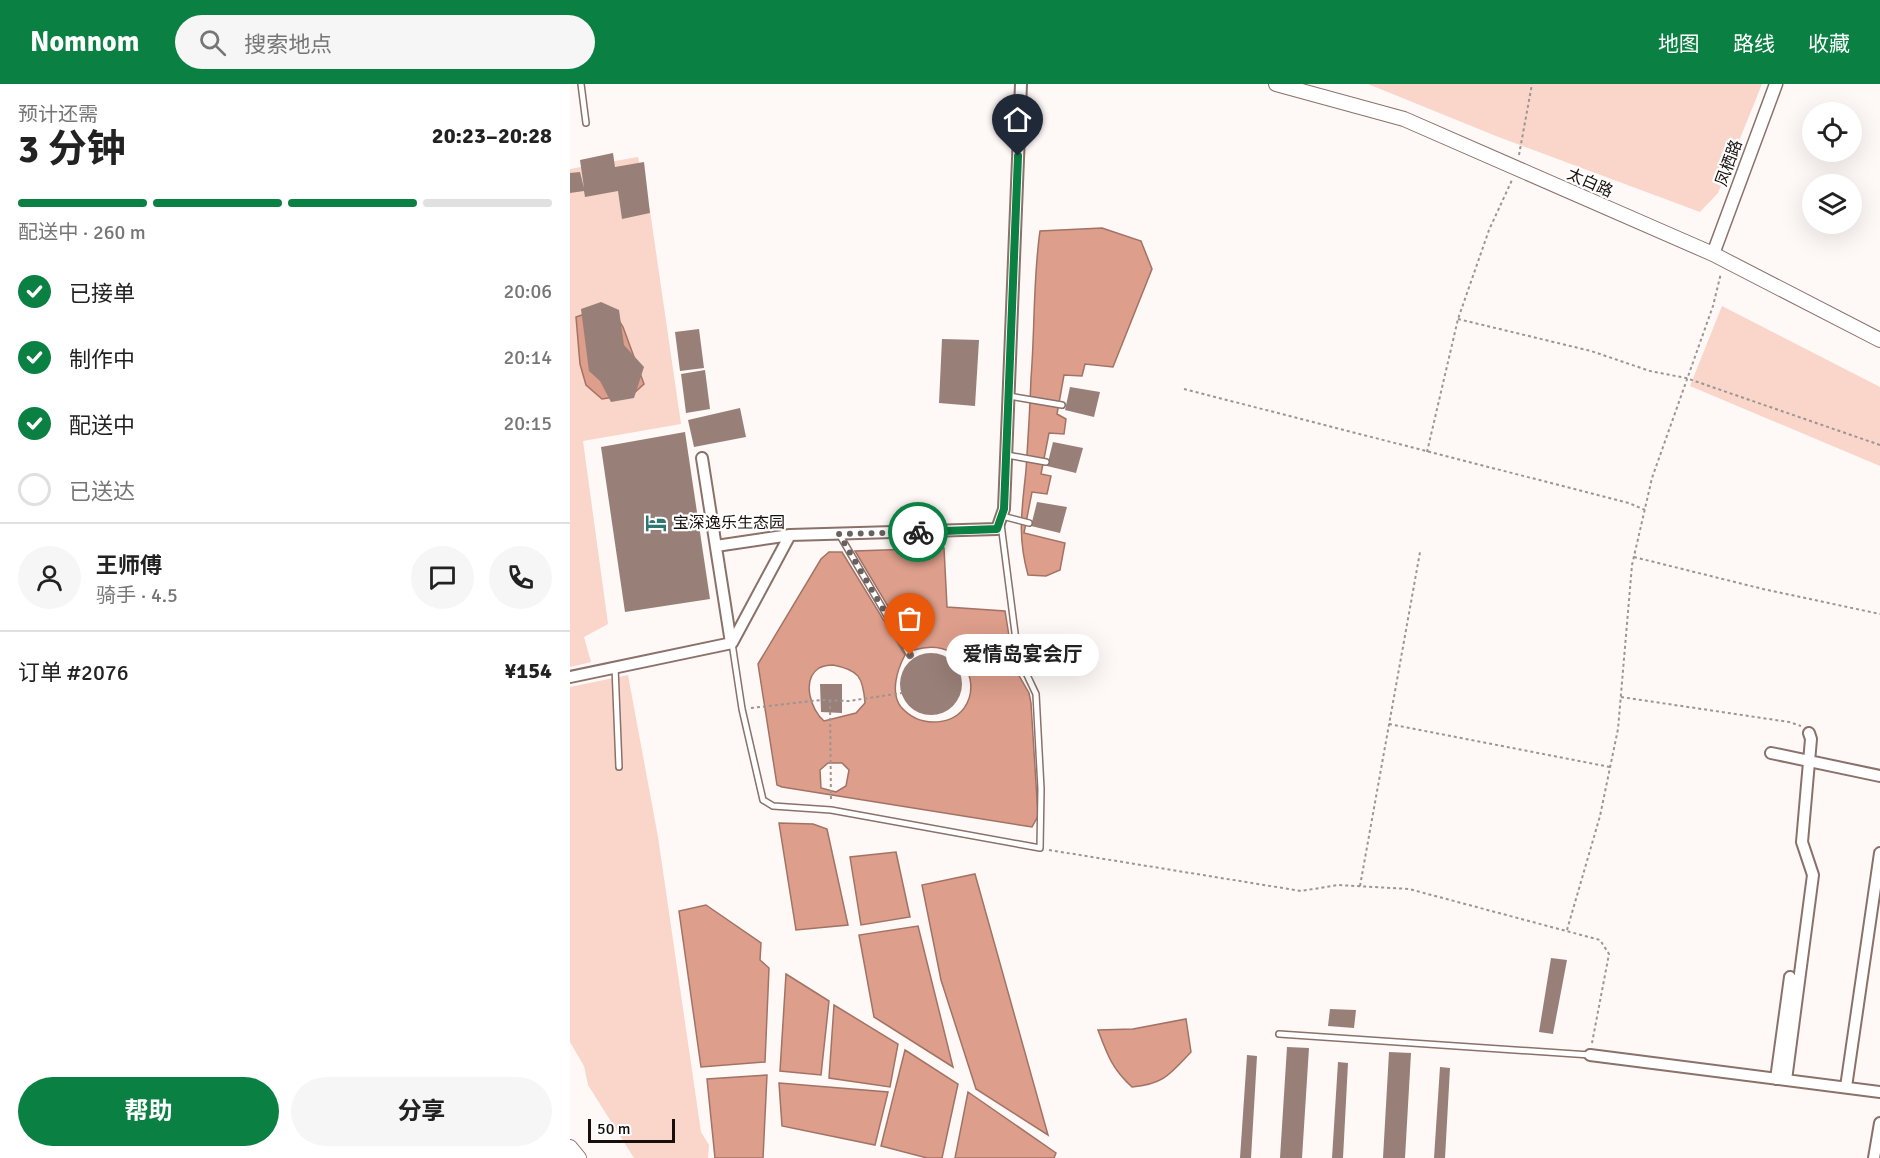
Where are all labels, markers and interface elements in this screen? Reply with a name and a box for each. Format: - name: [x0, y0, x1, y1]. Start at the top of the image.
- search box: [175, 15, 595, 69]
- text: Nomnom: [30, 25, 139, 59]
- icon: search: [196, 26, 229, 59]
- text: 搜索地点: [244, 31, 332, 58]
- text: 地图: [1658, 31, 1700, 57]
- text: 路线: [1733, 31, 1775, 57]
- text: 收藏: [1808, 31, 1850, 57]
- pin: [992, 94, 1043, 156]
- text: 预计还需: [18, 102, 98, 127]
- map controls: [1802, 102, 1862, 234]
- button: locate: [1802, 102, 1862, 162]
- icon: home: [1001, 103, 1034, 136]
- text: 20:23–20:28: [432, 122, 552, 149]
- text: 3 分钟: [18, 125, 126, 173]
- street label: 凤栖路: [1711, 137, 1747, 189]
- street label: 太白路: [1564, 164, 1616, 202]
- button: layers: [1802, 174, 1862, 234]
- text: 配送中 · 260 m: [18, 220, 146, 245]
- icon: check: [18, 275, 51, 308]
- text: 20:06: [503, 279, 552, 304]
- text: 已接单: [69, 280, 135, 307]
- icon: check: [18, 341, 51, 374]
- text: 20:14: [503, 345, 552, 370]
- text: 制作中: [69, 346, 135, 373]
- icon: check: [18, 407, 51, 440]
- text: 20:15: [503, 411, 552, 436]
- text: 配送中: [69, 412, 135, 439]
- text: 已送达: [69, 478, 135, 505]
- courier: [888, 502, 948, 562]
- hotel icon: 宝深逸乐生态园: [644, 511, 668, 535]
- place label: 宝深逸乐生态园: [673, 513, 785, 533]
- icon: bike: [902, 516, 935, 549]
- button: person: [18, 546, 81, 609]
- button: chat: [411, 546, 474, 609]
- button: phone: [489, 546, 552, 609]
- text: 王师傅: [96, 552, 162, 579]
- text: 骑手 · 4.5: [96, 583, 178, 608]
- pin: [884, 593, 935, 655]
- icon: bag: [893, 602, 926, 635]
- callout: 爱情岛宴会厅: [946, 634, 1099, 676]
- text: 爱情岛宴会厅: [963, 642, 1083, 667]
- text: ¥154: [504, 657, 552, 684]
- text: 订单 #2076: [18, 659, 129, 686]
- button: 帮助: [18, 1077, 279, 1146]
- button: 分享: [291, 1077, 552, 1146]
- scale bar: [588, 1116, 675, 1144]
- text: 50 m: [597, 1119, 631, 1139]

